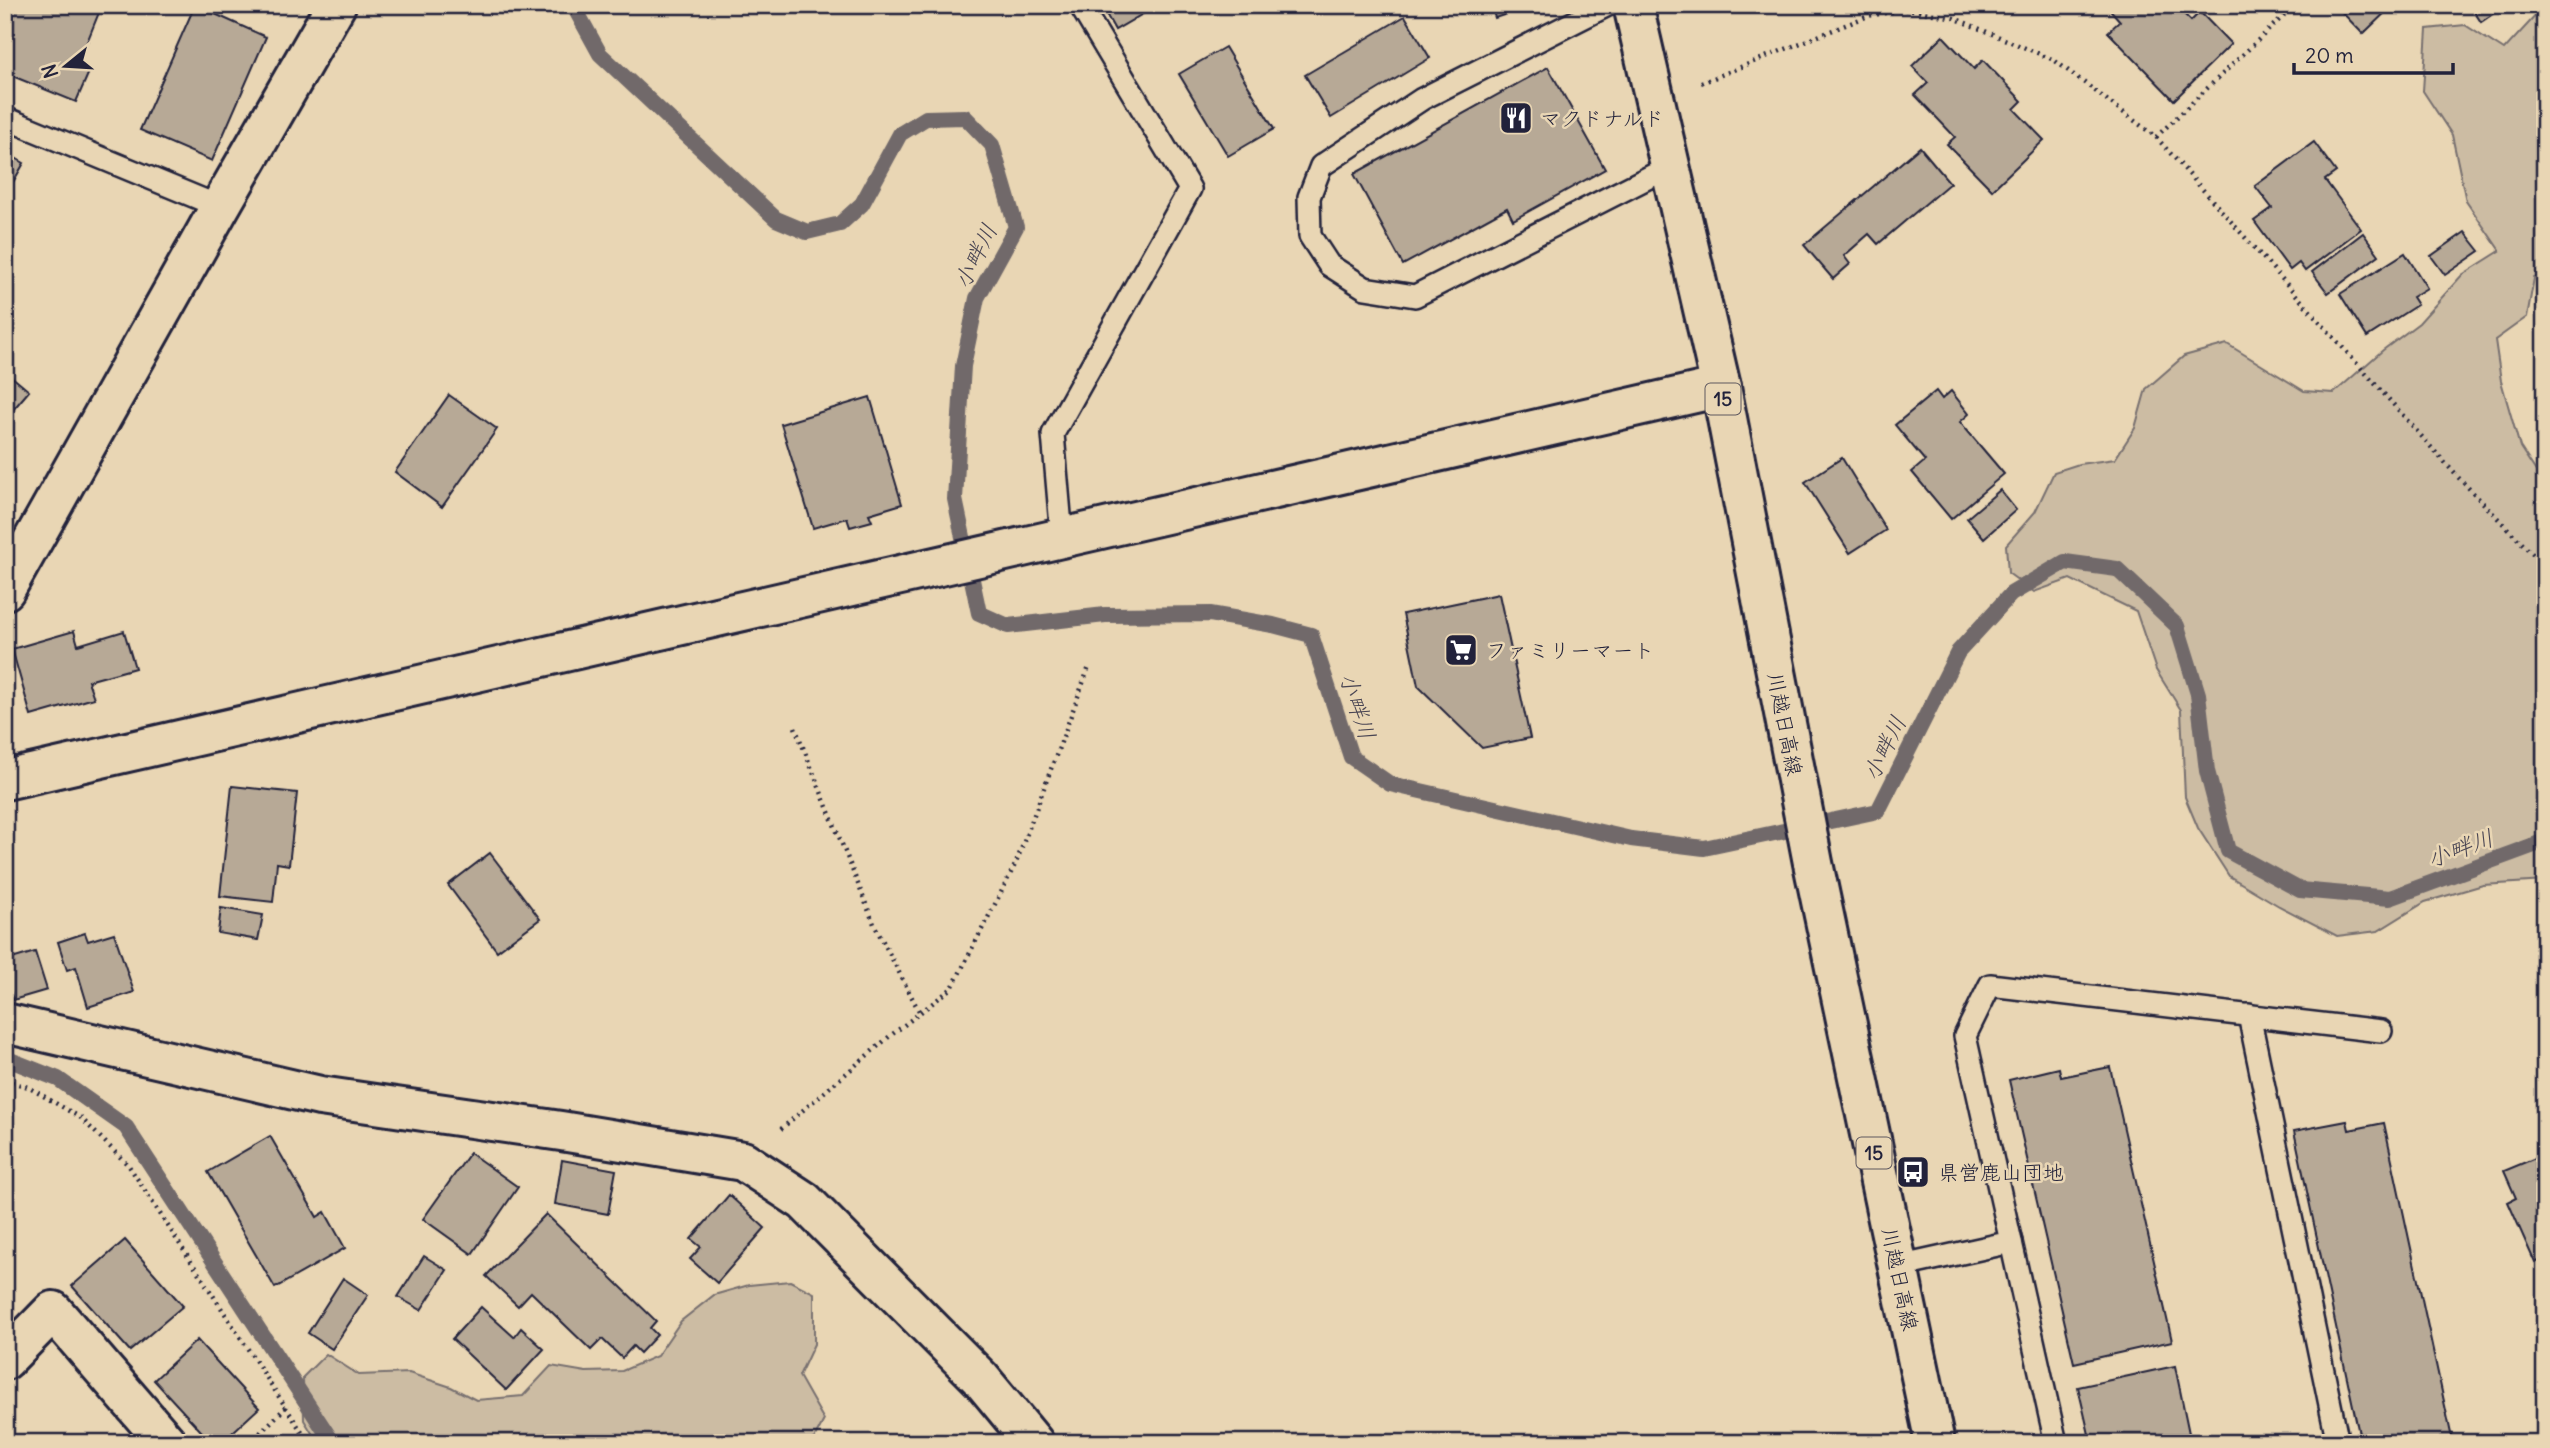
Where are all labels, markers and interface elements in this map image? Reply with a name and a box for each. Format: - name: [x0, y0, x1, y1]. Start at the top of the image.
- north arrow: [32, 32, 102, 102]
- scale bar: [2294, 32, 2454, 76]
- text: 20 m: [2305, 42, 2354, 69]
- text: N: [36, 61, 63, 81]
- restaurant icon: マクドナルド: [1497, 99, 1535, 137]
- place label: マクドナルド: [1540, 105, 1664, 132]
- water label: 小畔川: [947, 219, 1003, 293]
- road number: 15: [1706, 384, 1740, 414]
- supermarket icon: ファミリーマート: [1442, 631, 1480, 669]
- place label: ファミリーマート: [1486, 637, 1654, 664]
- water label: 小畔川: [1334, 669, 1382, 743]
- street label: 川越日高線: [1762, 670, 1808, 778]
- water label: 小畔川: [1856, 711, 1912, 785]
- water label: 小畔川: [2423, 823, 2497, 873]
- road number: 15: [1856, 1138, 1892, 1168]
- bus stop icon: 県営鹿山団地: [1894, 1153, 1932, 1191]
- place label: 県営鹿山団地: [1938, 1159, 2064, 1186]
- street label: 川越日高線: [1876, 1225, 1924, 1333]

